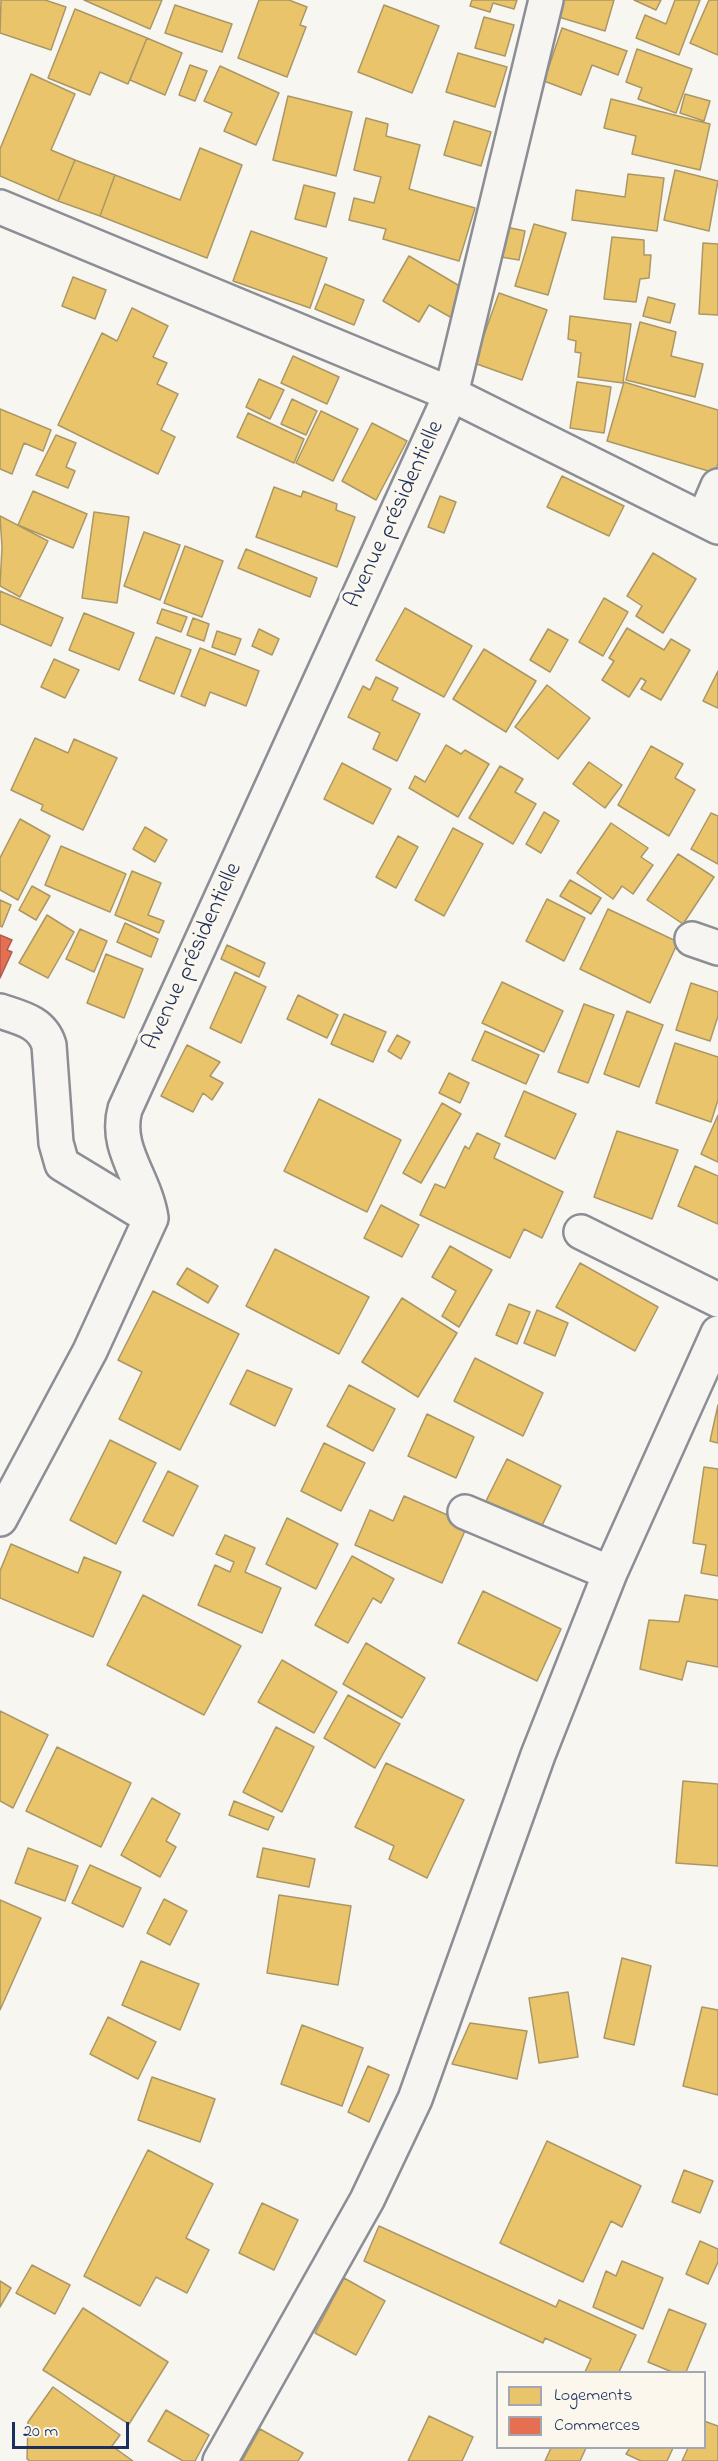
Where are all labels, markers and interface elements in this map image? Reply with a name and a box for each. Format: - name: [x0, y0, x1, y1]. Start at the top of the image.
- street label: Avenue présidentielle: [340, 417, 452, 613]
- street label: Avenue présidentielle: [138, 859, 250, 1055]
- legend: [496, 2371, 706, 2449]
- text: Logements: [554, 2383, 632, 2409]
- scale bar: [15, 2410, 132, 2448]
- text: Commerces: [554, 2413, 640, 2439]
- text: 20 m: [23, 2419, 58, 2445]

